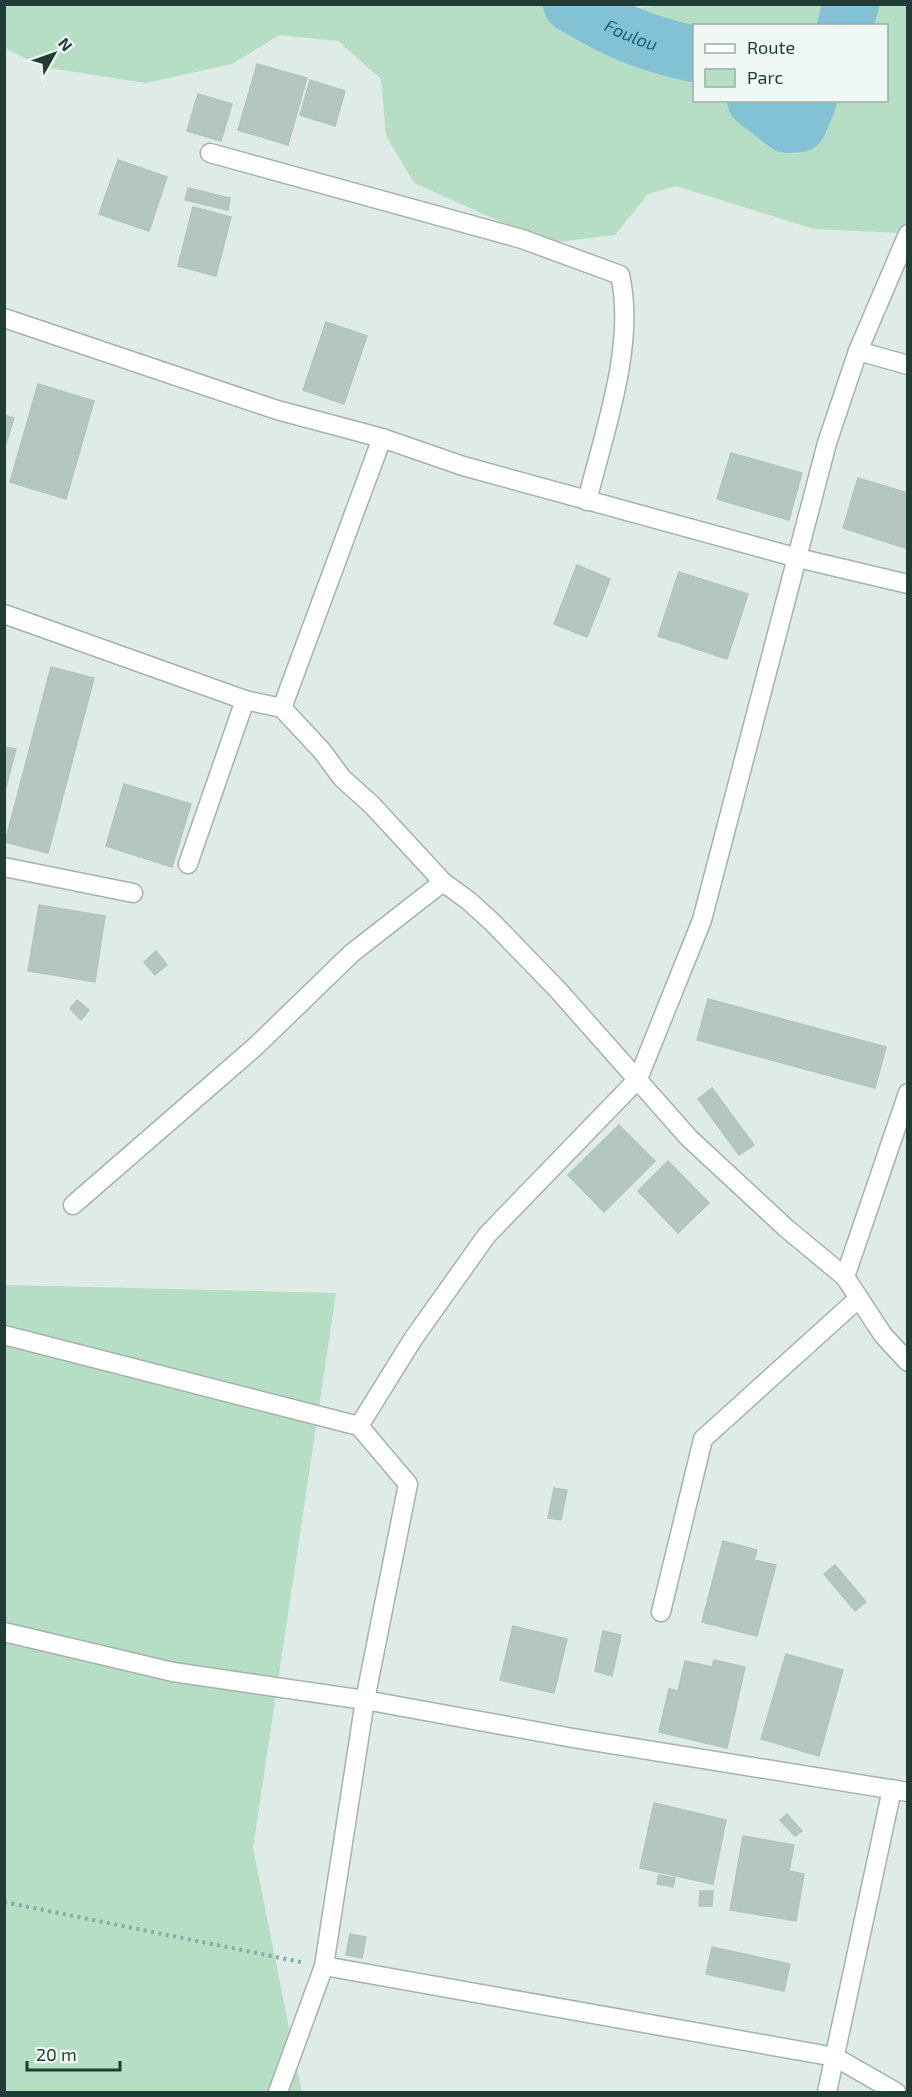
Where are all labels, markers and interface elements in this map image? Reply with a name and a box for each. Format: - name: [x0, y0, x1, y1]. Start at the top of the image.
- water label: Foulou: [601, 14, 661, 55]
- north arrow: [24, 24, 84, 84]
- legend: [693, 24, 888, 102]
- text: N: [55, 34, 77, 55]
- text: Route: [747, 36, 795, 58]
- text: Parc: [747, 66, 783, 88]
- scale bar: [27, 2034, 120, 2072]
- text: 20 m: [36, 2043, 77, 2065]

